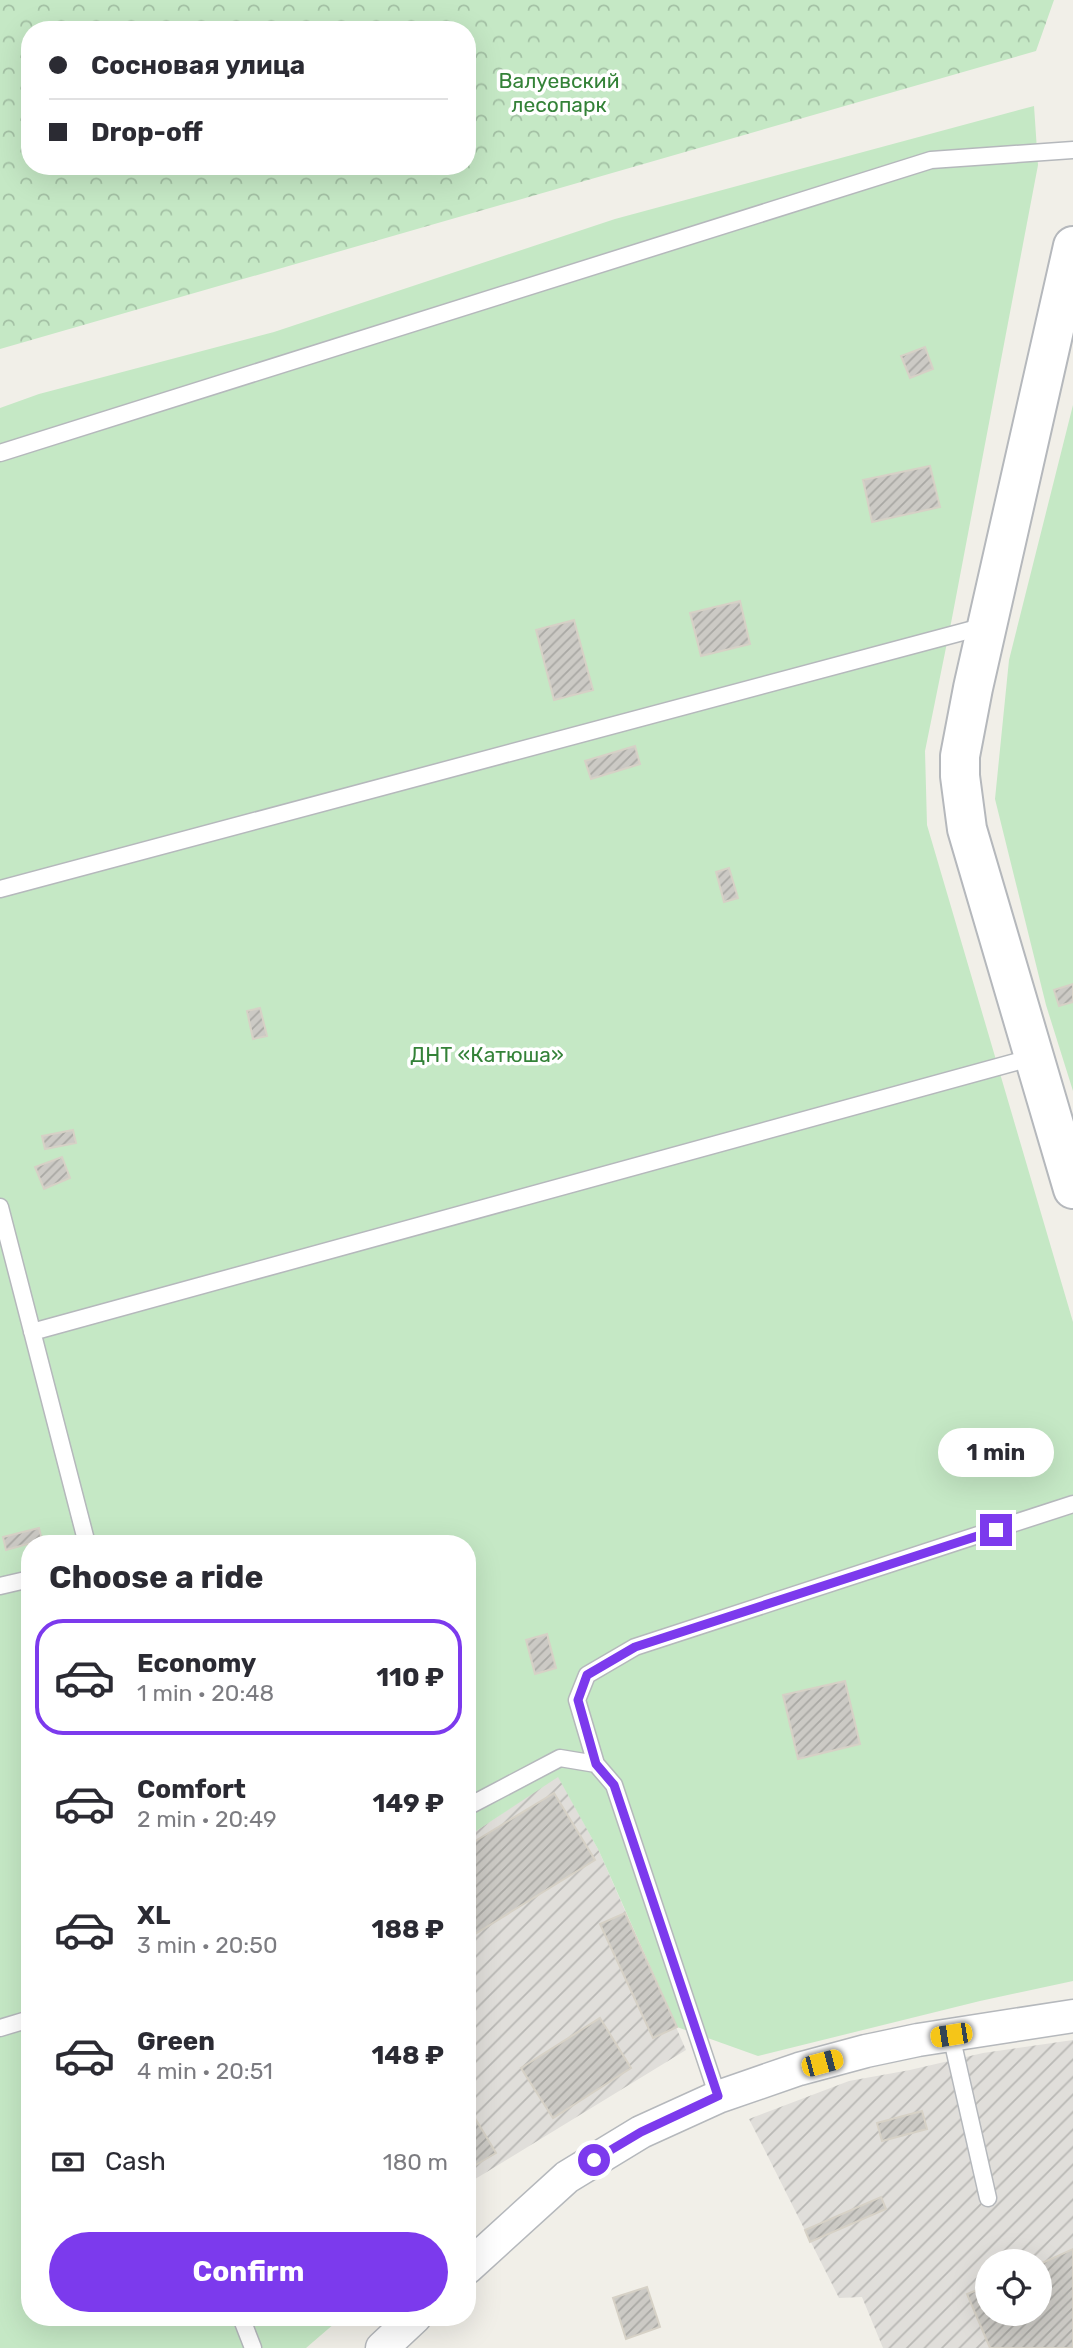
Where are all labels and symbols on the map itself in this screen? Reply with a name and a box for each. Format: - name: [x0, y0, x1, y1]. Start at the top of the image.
- park label: Валуевский лесопарк: [499, 68, 619, 117]
- park label: ДНТ «Катюша»: [410, 1042, 564, 1067]
- callout: 1 min: [938, 1428, 1054, 1478]
- route end: [980, 1514, 1012, 1546]
- car: [929, 2021, 974, 2049]
- car: [799, 2047, 846, 2079]
- route start: [578, 2144, 610, 2176]

